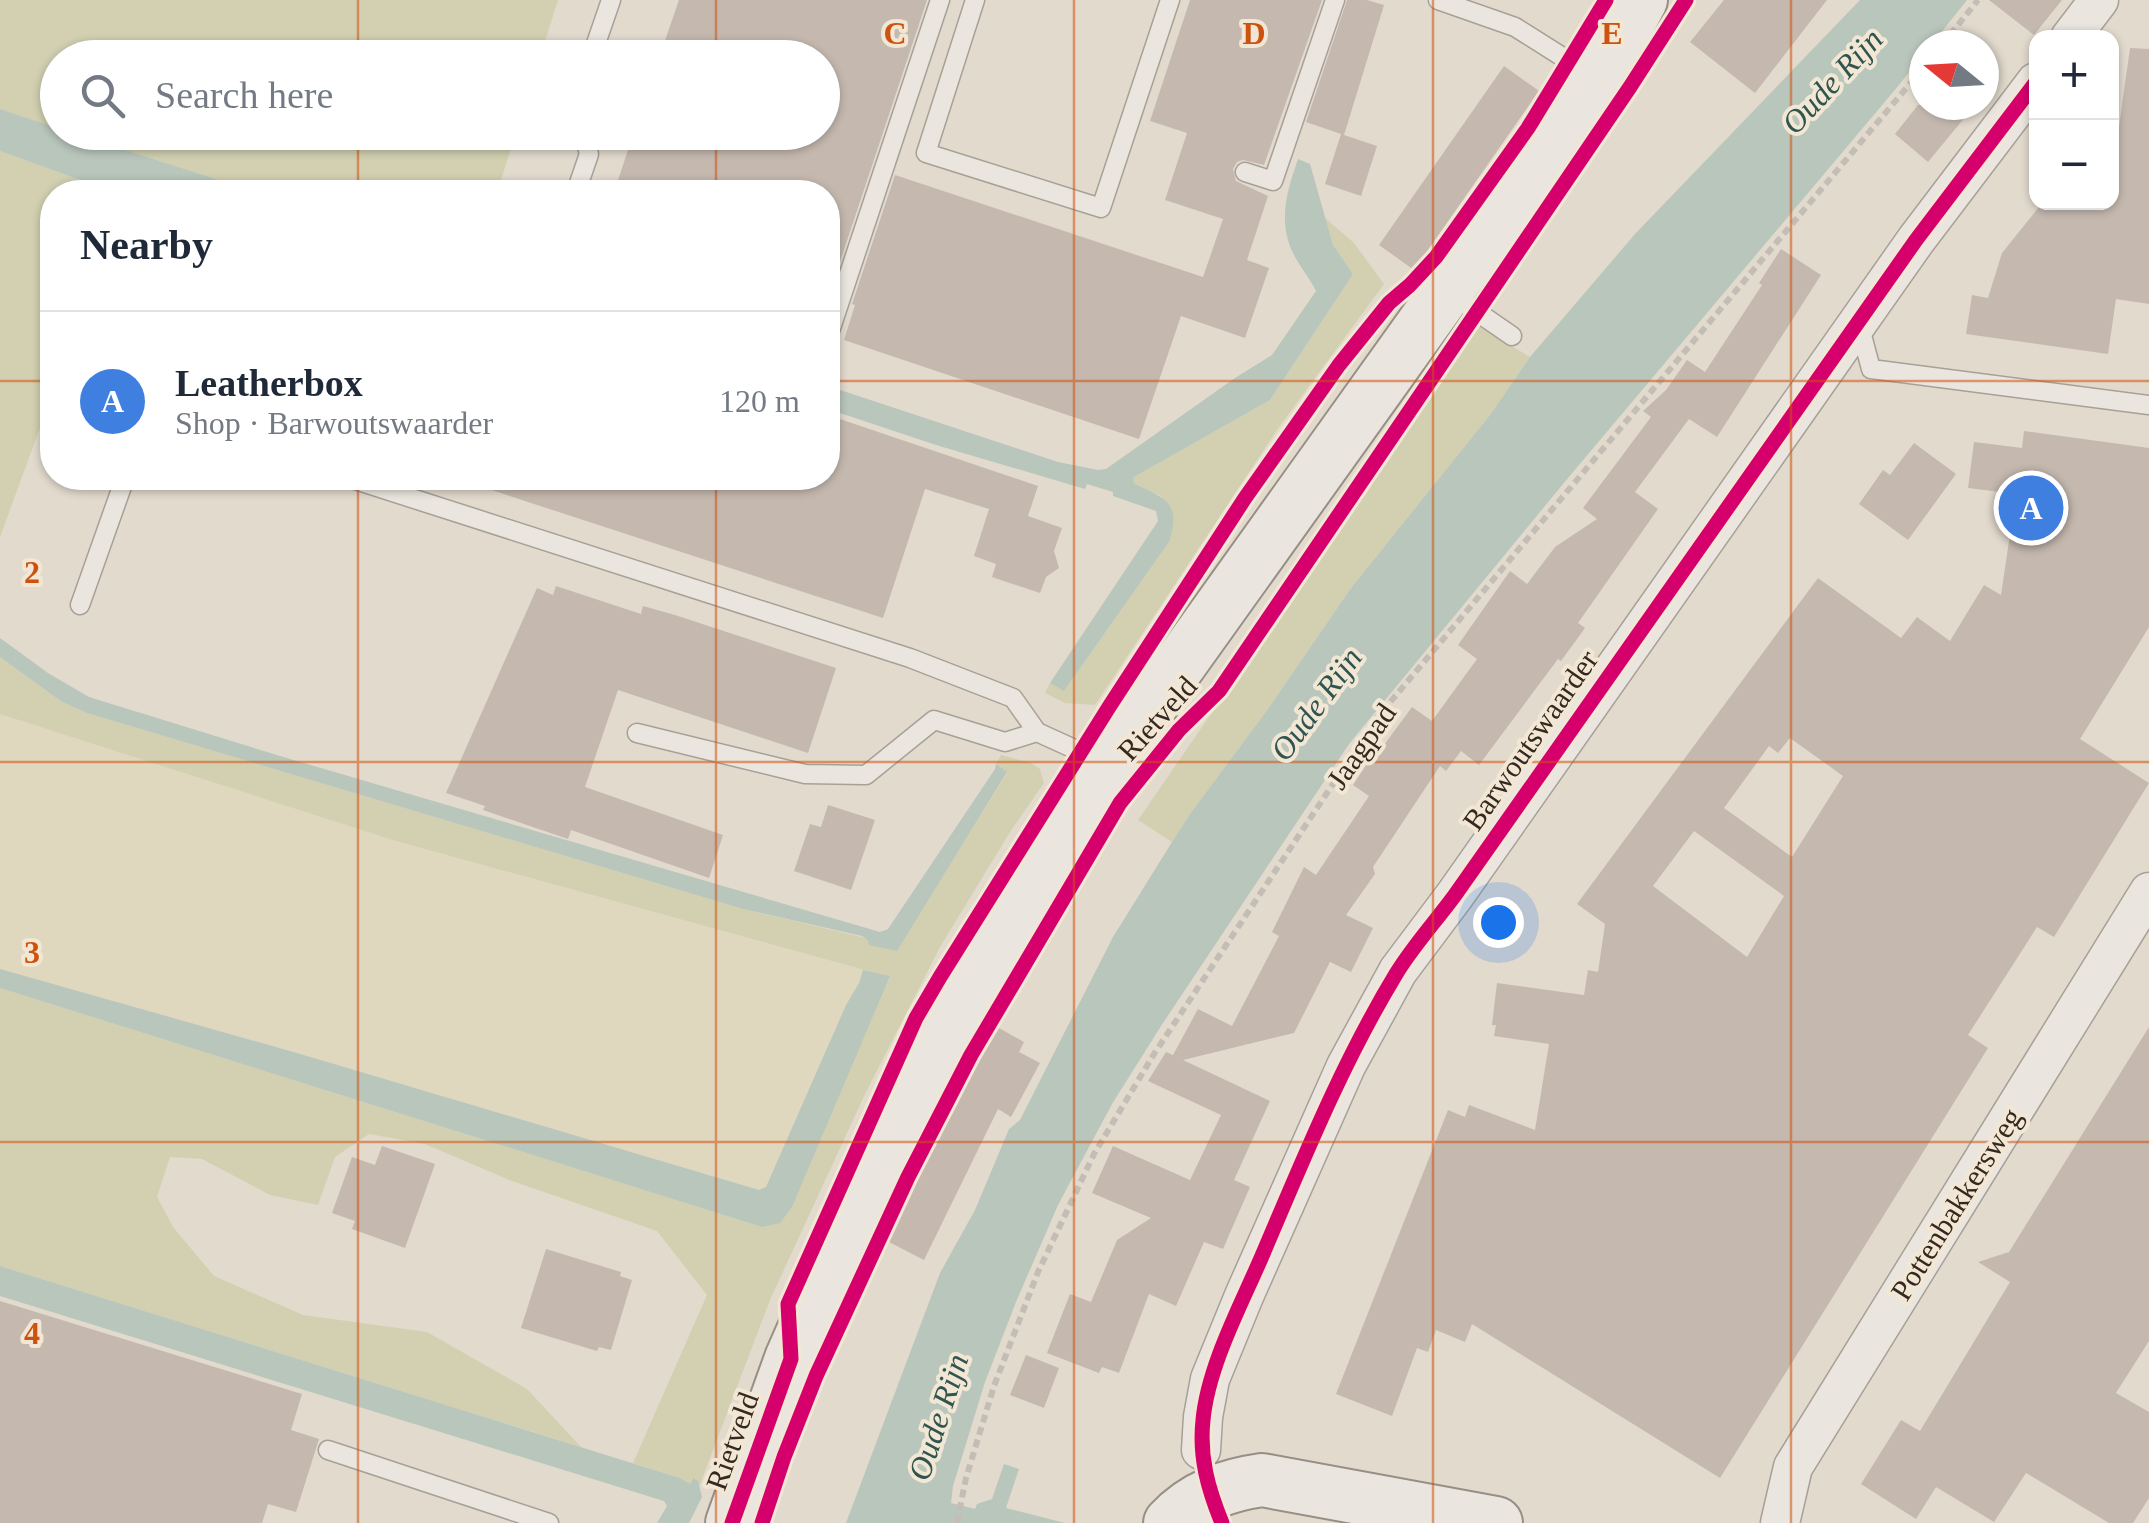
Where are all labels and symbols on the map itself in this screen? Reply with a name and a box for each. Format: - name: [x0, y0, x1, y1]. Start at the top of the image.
- text: C: [883, 15, 907, 51]
- text: D: [1242, 15, 1266, 51]
- text: E: [1601, 15, 1623, 51]
- water label: Oude Rijn: [1774, 21, 1890, 141]
- north arrow: [1909, 30, 1999, 120]
- pin: A: [1998, 470, 2064, 546]
- text: 2: [24, 554, 40, 590]
- water label: Oude Rijn: [1263, 641, 1369, 767]
- street label: Barwoutswaarder: [1456, 644, 1604, 836]
- street label: Rietveld: [1111, 669, 1203, 767]
- street label: Jaagpad: [1320, 697, 1402, 795]
- your location: [1473, 897, 1524, 948]
- text: 3: [24, 934, 40, 970]
- street label: Pottenbakkersweg: [1884, 1102, 2028, 1306]
- text: 4: [24, 1315, 40, 1351]
- water label: Oude Rijn: [901, 1349, 975, 1485]
- street label: Rietveld: [699, 1388, 765, 1494]

